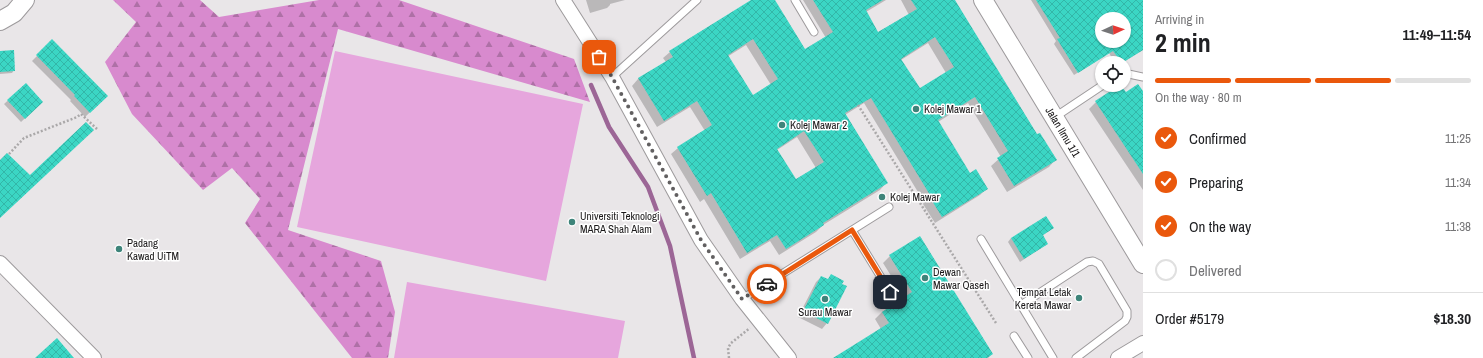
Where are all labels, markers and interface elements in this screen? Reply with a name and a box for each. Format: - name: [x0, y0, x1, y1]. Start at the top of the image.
- text: Arriving in: [1155, 11, 1204, 28]
- north arrow: [1095, 12, 1131, 48]
- map controls: [1095, 12, 1131, 92]
- text: 11:49–11:54: [1403, 24, 1471, 45]
- text: 2 min: [1155, 25, 1211, 60]
- pin: [582, 40, 616, 74]
- icon: bag: [588, 46, 610, 68]
- button: locate: [1095, 56, 1131, 92]
- text: On the way · 80 m: [1155, 89, 1242, 106]
- place label: Kolej Mawar 1: [924, 102, 981, 116]
- marker: Kolej Mawar 1: [911, 104, 921, 114]
- street label: Jalan Ilmu 1/1: [1043, 104, 1083, 160]
- place label: Kolej Mawar 2: [790, 118, 847, 132]
- marker: Kolej Mawar 2: [777, 120, 787, 130]
- icon: check: [1155, 127, 1177, 149]
- text: Confirmed: [1189, 128, 1246, 149]
- text: 11:25: [1445, 130, 1471, 147]
- icon: check: [1155, 171, 1177, 193]
- text: Preparing: [1189, 172, 1243, 193]
- text: 11:34: [1445, 174, 1471, 191]
- place label: Kolej Mawar: [890, 190, 940, 204]
- marker: Kolej Mawar: [877, 192, 887, 202]
- place label: Universiti Teknologi MARA Shah Alam: [580, 209, 660, 236]
- icon: check: [1155, 215, 1177, 237]
- text: On the way: [1189, 216, 1251, 237]
- marker: Universiti Teknologi MARA Shah Alam: [567, 217, 577, 227]
- text: 11:38: [1445, 218, 1471, 235]
- place label: Padang Kawad UiTM: [127, 236, 179, 263]
- marker: Padang Kawad UiTM: [114, 244, 124, 254]
- text: Delivered: [1189, 260, 1242, 281]
- courier: [747, 264, 787, 304]
- place label: Dewan Mawar Qaseh: [933, 265, 989, 292]
- icon: car: [756, 273, 778, 295]
- marker: Dewan Mawar Qaseh: [920, 273, 930, 283]
- pin: [873, 275, 907, 309]
- icon: home: [879, 281, 901, 303]
- place label: Tempat Letak Kereta Mawar: [1015, 285, 1071, 312]
- marker: Tempat Letak Kereta Mawar: [1074, 293, 1084, 303]
- marker: Surau Mawar: [820, 294, 830, 304]
- place label: Surau Mawar: [798, 305, 852, 319]
- text: Order #5179: [1155, 308, 1224, 329]
- text: $18.30: [1433, 308, 1471, 329]

